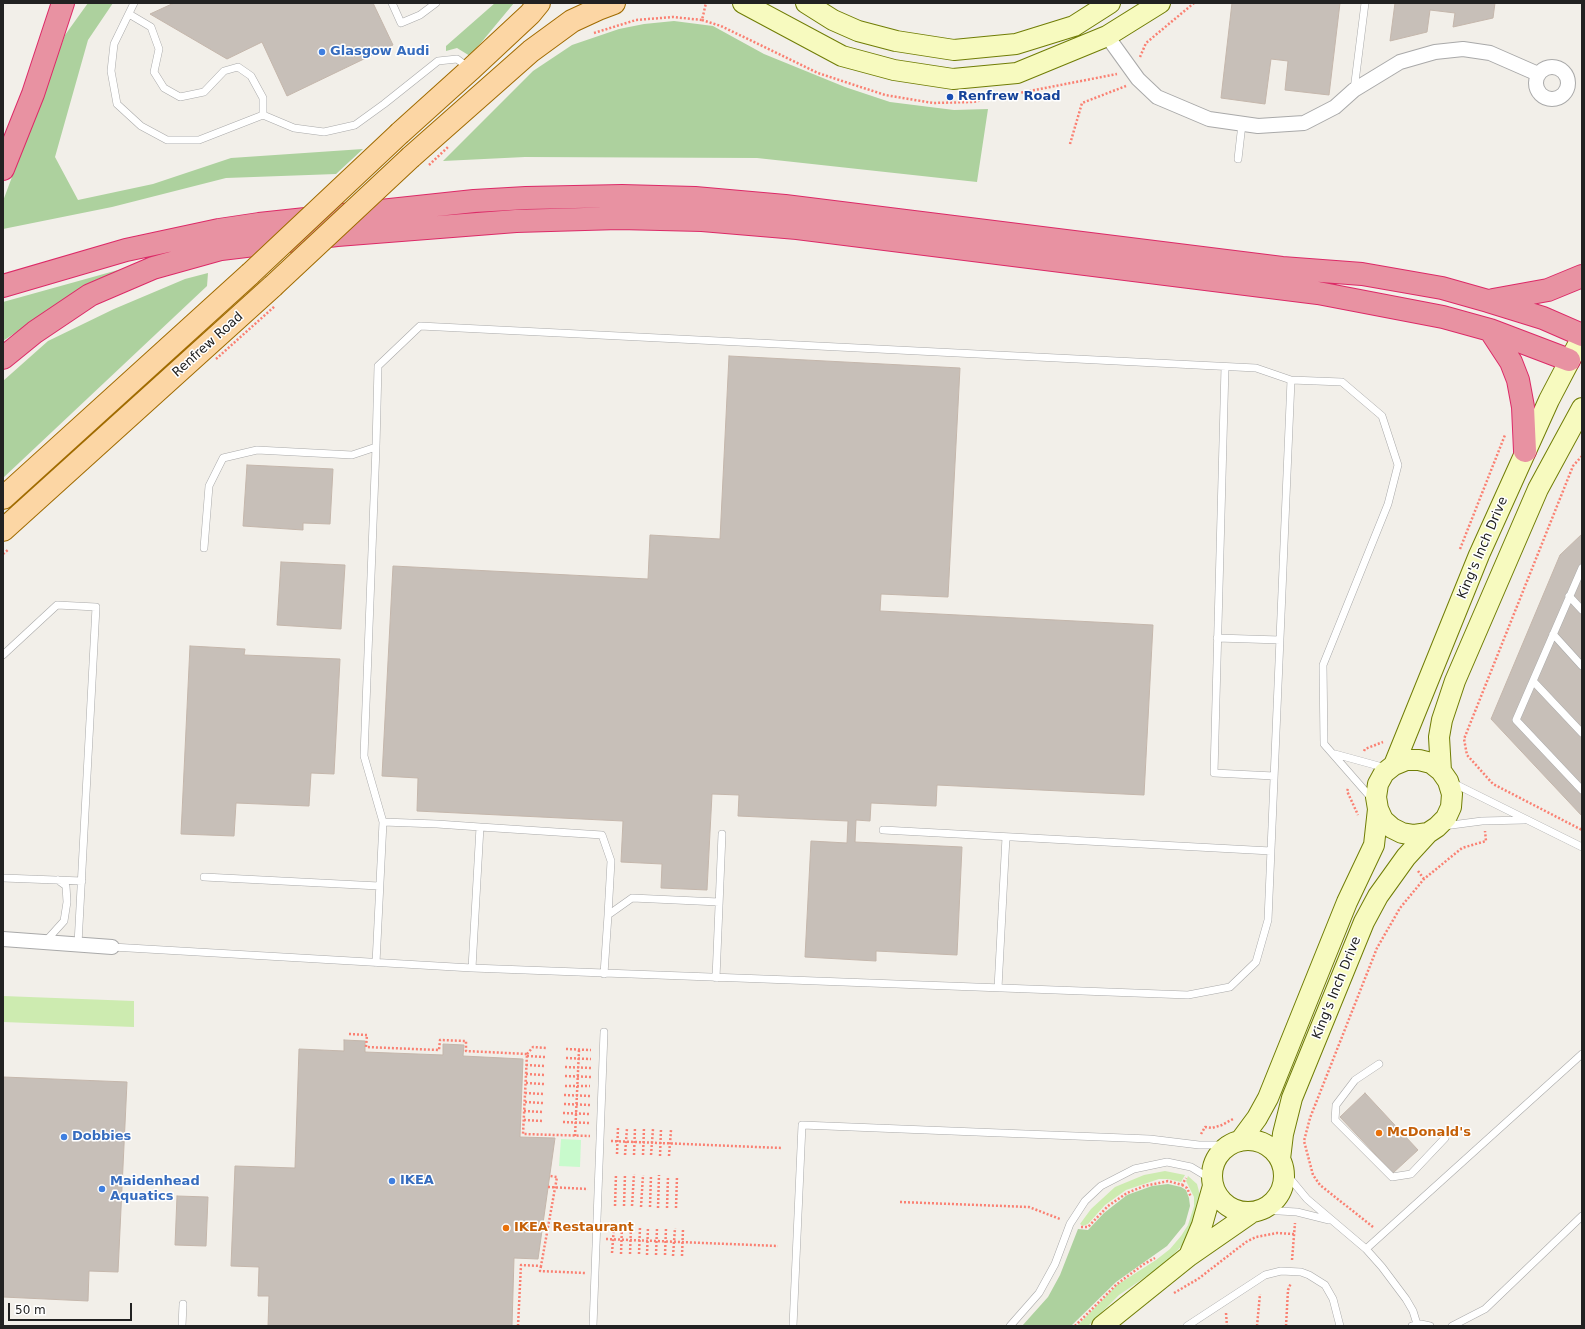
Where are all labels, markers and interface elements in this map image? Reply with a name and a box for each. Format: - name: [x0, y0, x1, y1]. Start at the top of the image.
- place label: Glasgow Audi: [330, 44, 429, 60]
- marker: Glasgow Audi: [317, 47, 327, 57]
- place label: Renfrew Road: [958, 89, 1061, 105]
- marker: Renfrew Road: [945, 92, 955, 102]
- street label: Renfrew Road: [169, 309, 247, 381]
- street label: King's Inch Drive: [1454, 495, 1512, 601]
- street label: King's Inch Drive: [1309, 934, 1365, 1042]
- place label: McDonald's: [1387, 1125, 1471, 1141]
- marker: McDonald's: [1374, 1128, 1384, 1138]
- place label: Dobbies: [72, 1129, 131, 1145]
- marker: Dobbies: [59, 1132, 69, 1142]
- place label: IKEA: [400, 1173, 434, 1189]
- place label: Maidenhead Aquatics: [110, 1174, 200, 1205]
- marker: IKEA: [387, 1176, 397, 1186]
- marker: Maidenhead Aquatics: [97, 1184, 107, 1194]
- place label: IKEA Restaurant: [514, 1220, 634, 1236]
- marker: IKEA Restaurant: [501, 1223, 511, 1233]
- scale bar: [10, 1295, 134, 1321]
- text: 50 m: [15, 1303, 46, 1317]

